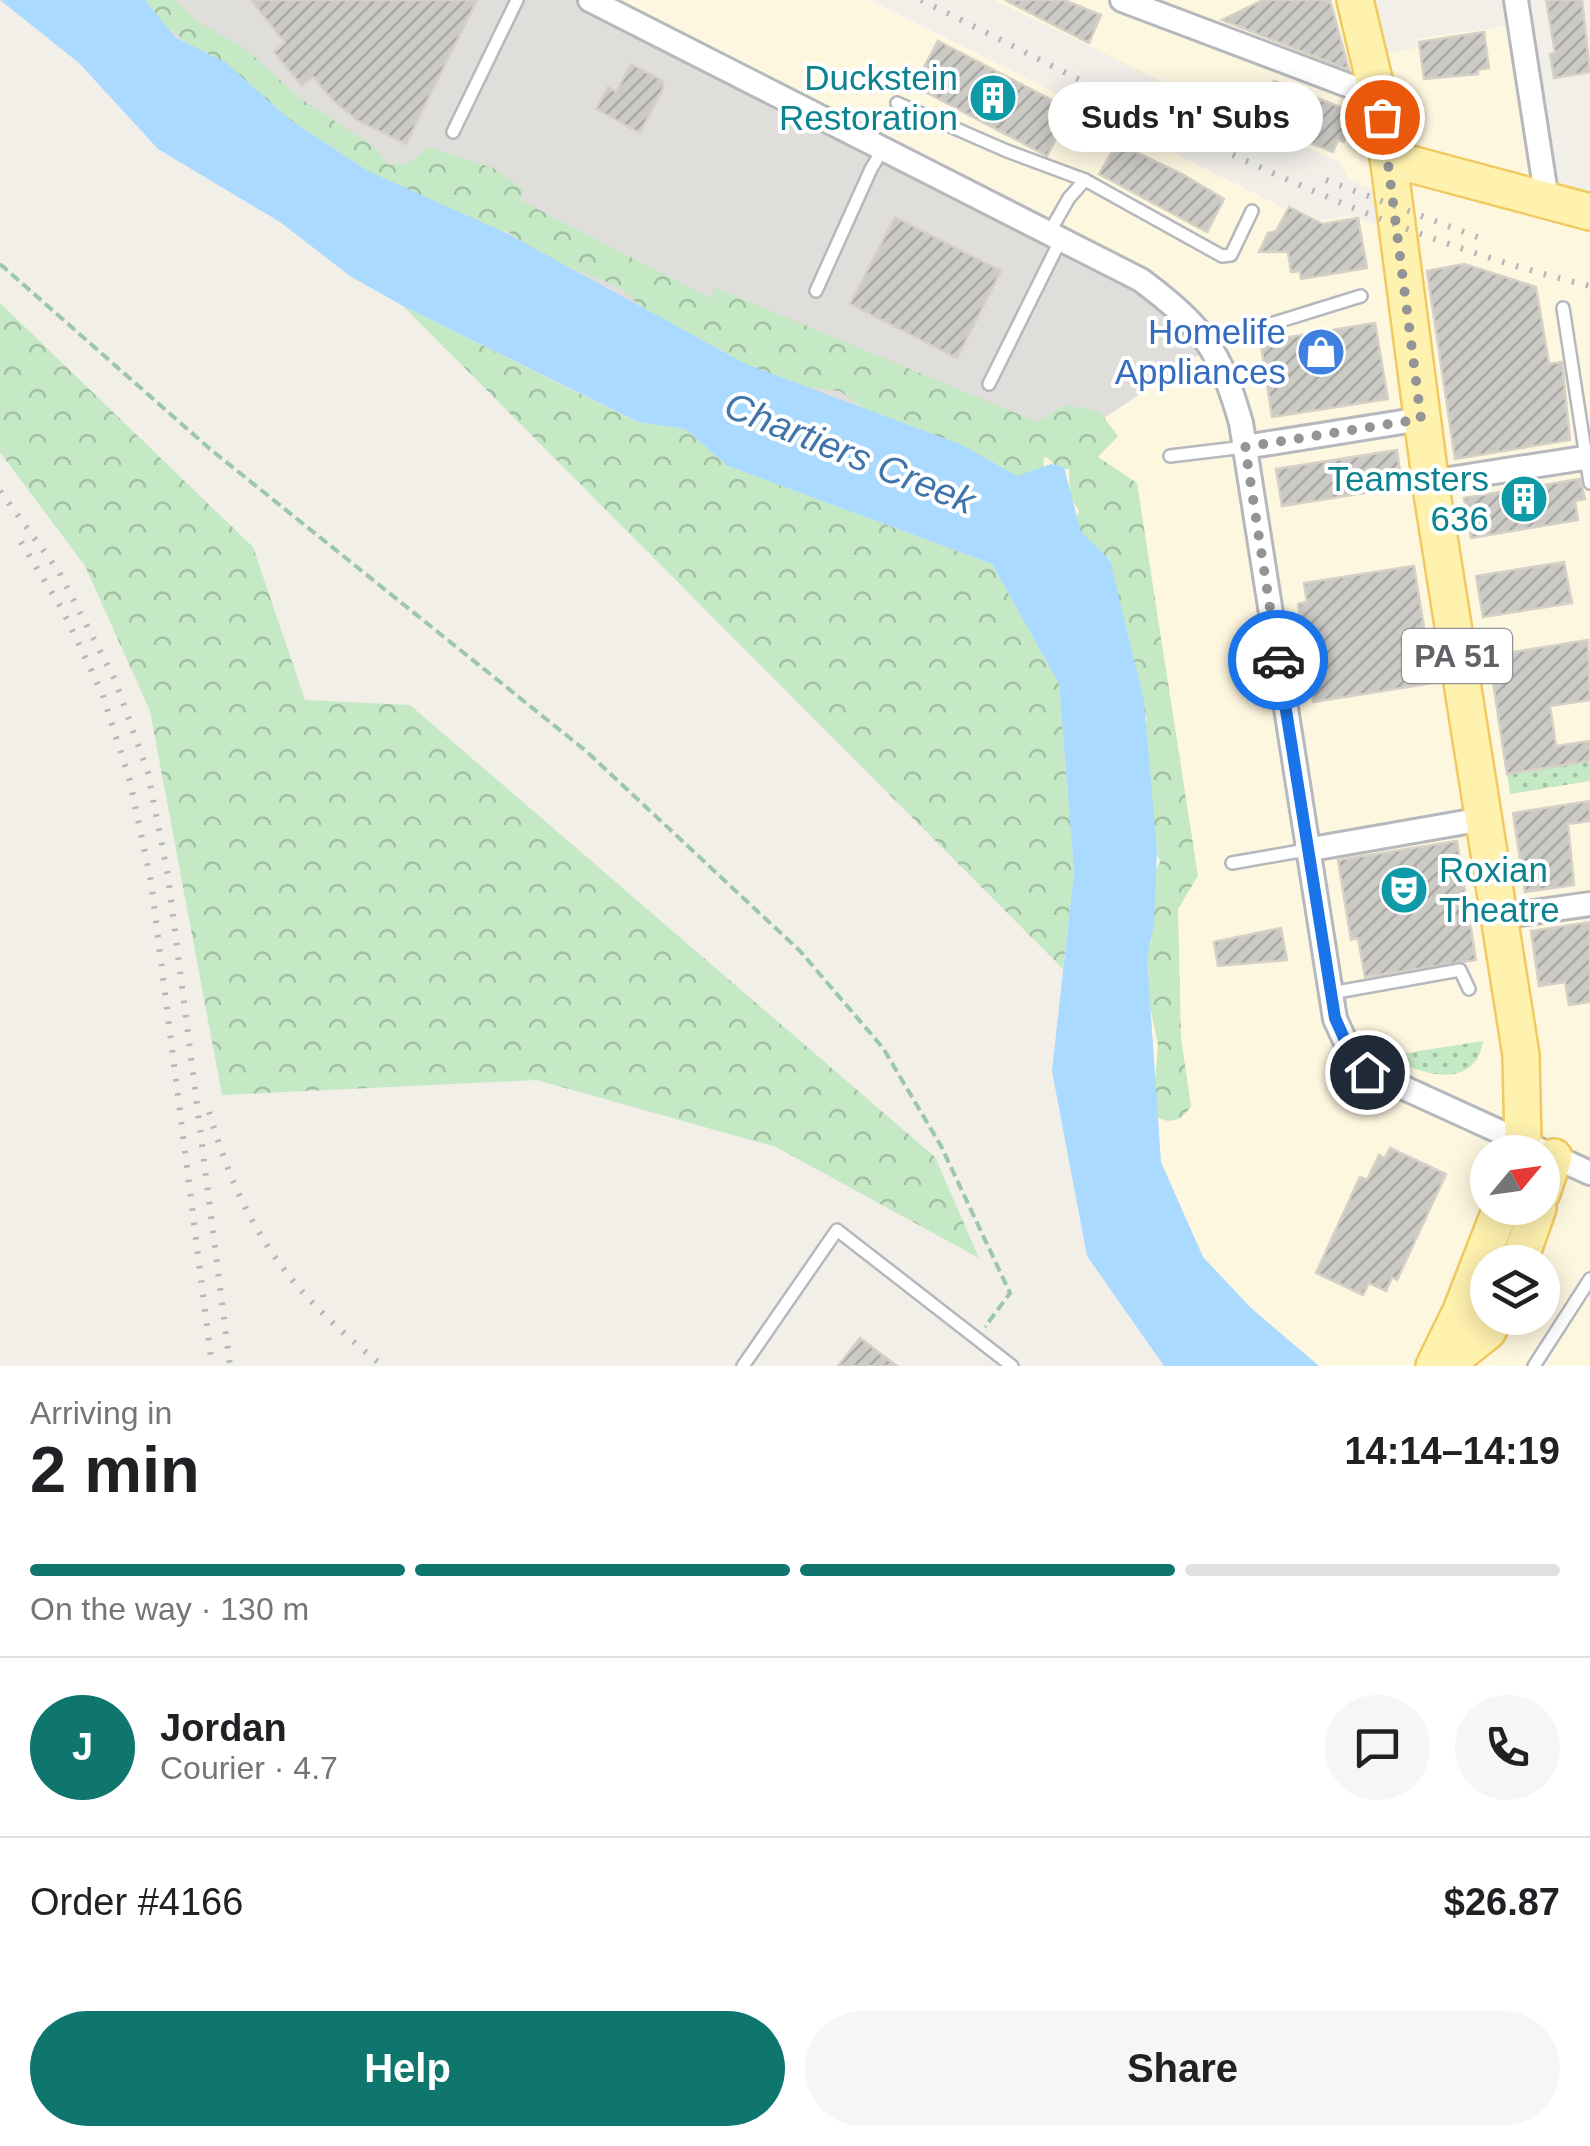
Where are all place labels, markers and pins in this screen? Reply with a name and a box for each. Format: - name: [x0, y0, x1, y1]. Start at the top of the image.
- place label: Duckstein Restoration: [779, 58, 958, 137]
- building icon: Duckstein Restoration: [967, 72, 1019, 124]
- pin: [1340, 75, 1425, 160]
- callout: Suds 'n' Subs: [1047, 82, 1322, 152]
- place label: Homelife Appliances: [1115, 312, 1286, 391]
- shop icon: Homelife Appliances: [1295, 326, 1347, 378]
- place label: Teamsters 636: [1328, 459, 1489, 538]
- building icon: Teamsters 636: [1498, 473, 1550, 525]
- place label: Roxian Theatre: [1439, 850, 1560, 929]
- theatre icon: Roxian Theatre: [1378, 864, 1430, 916]
- pin: [1325, 1030, 1410, 1115]

